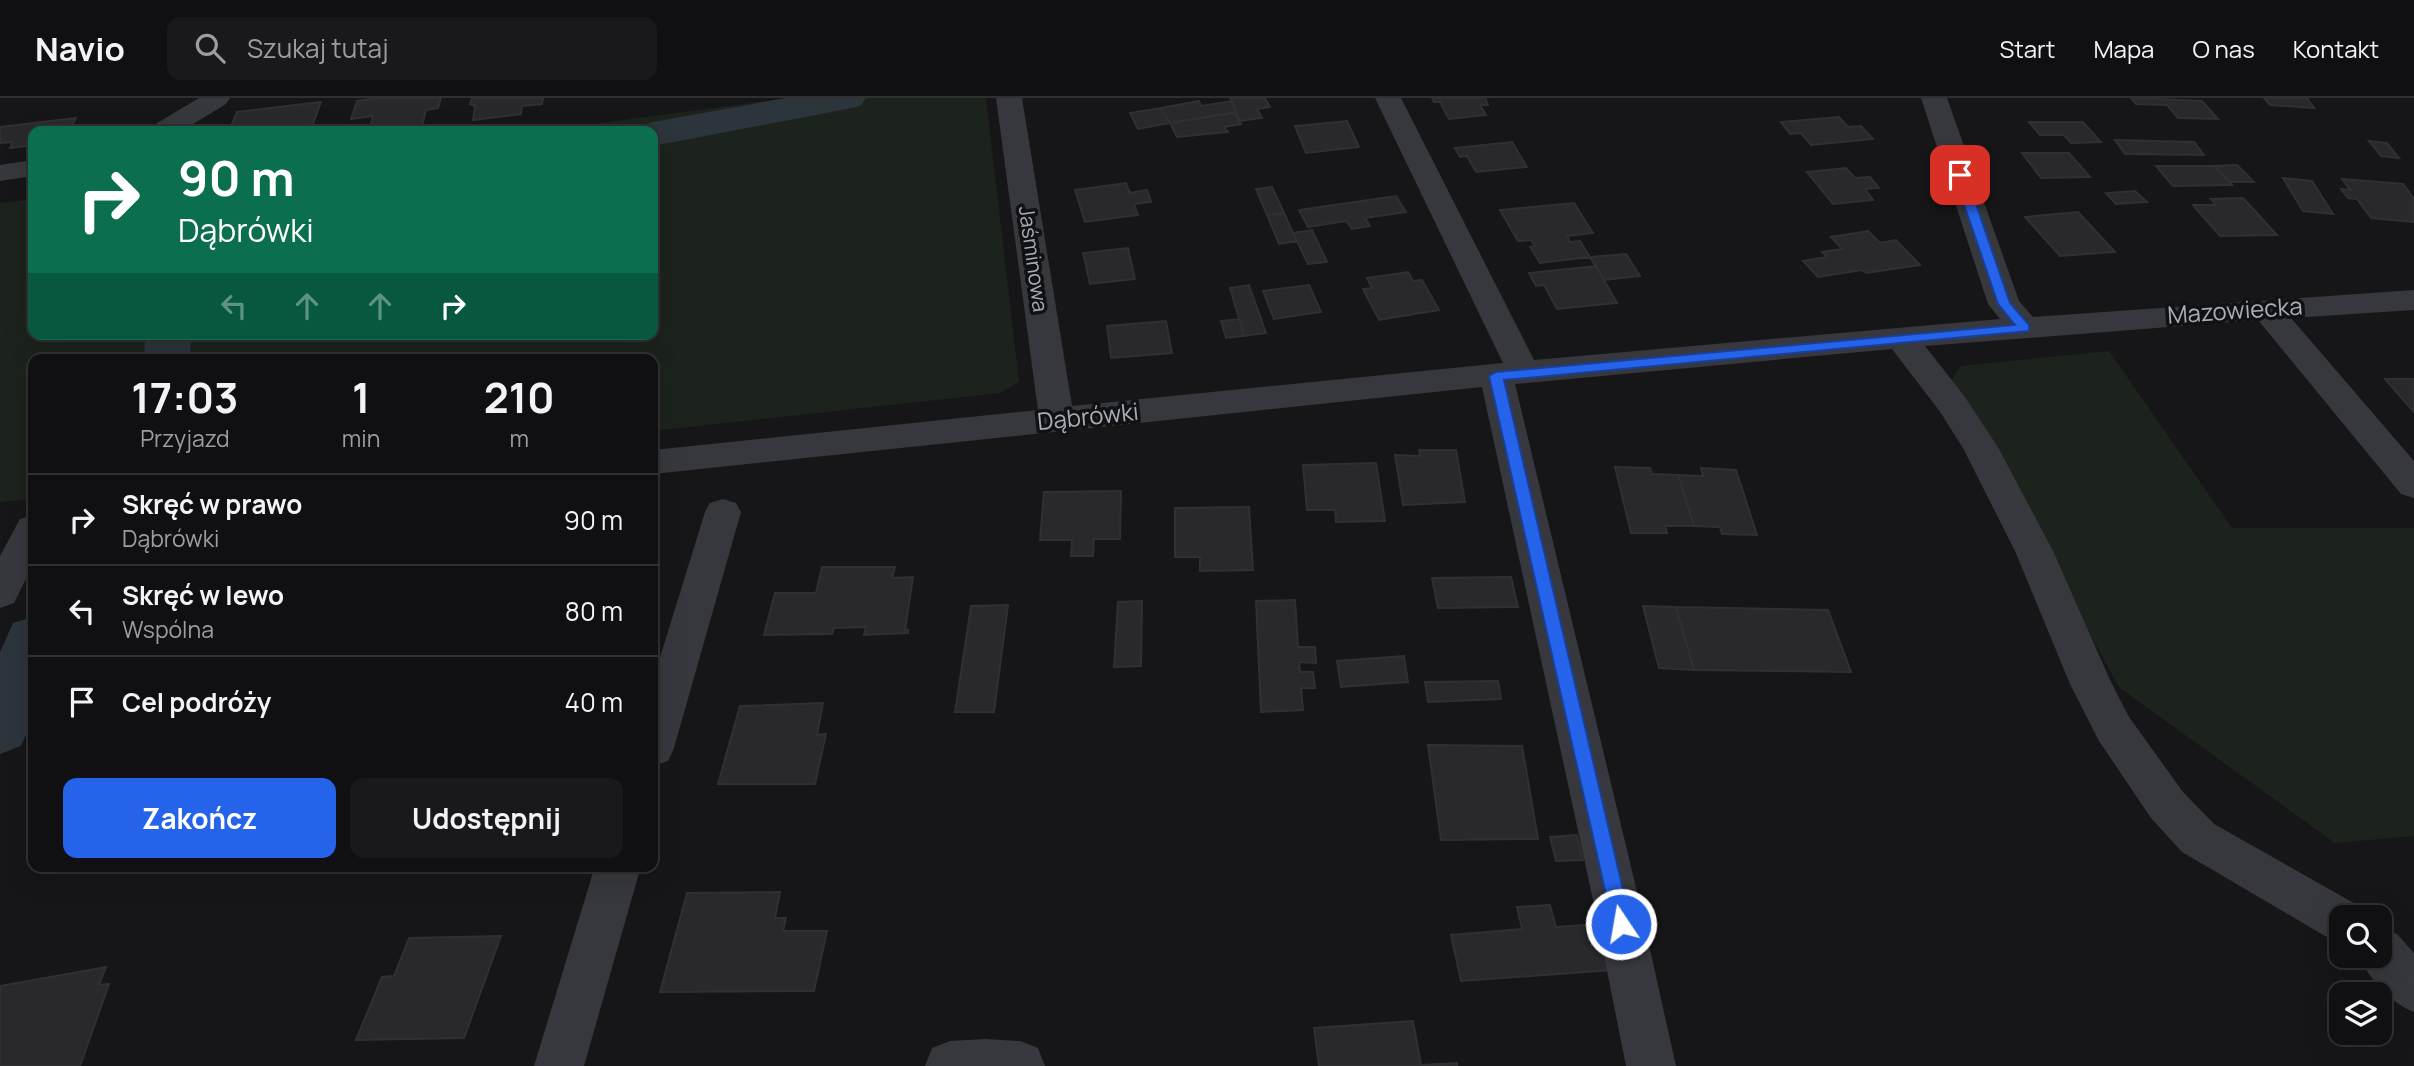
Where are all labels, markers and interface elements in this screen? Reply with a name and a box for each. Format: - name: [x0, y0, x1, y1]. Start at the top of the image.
- search box: [167, 17, 657, 80]
- text: Navio: [35, 26, 125, 71]
- icon: search: [191, 29, 229, 67]
- text: Szukaj tutaj: [247, 30, 388, 66]
- text: Start: [1999, 32, 2055, 65]
- text: Mapa: [2093, 32, 2154, 65]
- text: O nas: [2192, 32, 2255, 65]
- text: Kontakt: [2293, 32, 2379, 65]
- text: 90 m: [178, 144, 295, 211]
- pin: [1930, 145, 1990, 205]
- icon: right: [63, 154, 154, 245]
- icon: arrive: [1941, 156, 1979, 194]
- street label: Jaśminowa: [1013, 204, 1055, 314]
- text: Dąbrówki: [178, 208, 314, 252]
- icon: left: [215, 287, 253, 325]
- icon: ahead: [288, 287, 326, 325]
- icon: ahead: [361, 287, 399, 325]
- icon: right: [434, 287, 472, 325]
- street label: Mazowiecka: [2166, 288, 2304, 331]
- text: 17:03: [131, 368, 239, 426]
- text: 1: [352, 368, 370, 426]
- text: 210: [484, 368, 555, 426]
- street label: Dąbrówki: [1036, 394, 1140, 437]
- text: Przyjazd: [140, 422, 230, 454]
- text: min: [342, 422, 380, 454]
- text: m: [509, 422, 529, 454]
- text: Skręć w prawo: [122, 486, 302, 522]
- icon: right: [63, 501, 101, 539]
- text: 90 m: [564, 502, 623, 538]
- text: Dąbrówki: [122, 522, 219, 554]
- text: Skręć w lewo: [122, 577, 284, 613]
- icon: left: [63, 592, 101, 630]
- text: 80 m: [565, 593, 623, 629]
- text: Wspólna: [122, 613, 214, 645]
- icon: arrive: [63, 683, 101, 721]
- text: Cel podróży: [122, 684, 271, 720]
- text: 40 m: [565, 684, 623, 720]
- button: Zakończ: [63, 778, 336, 858]
- button: Udostępnij: [350, 778, 623, 858]
- position arrow: [1584, 887, 1658, 961]
- map controls: [2329, 905, 2392, 1045]
- button: search: [2329, 905, 2392, 968]
- button: layers: [2329, 982, 2392, 1045]

